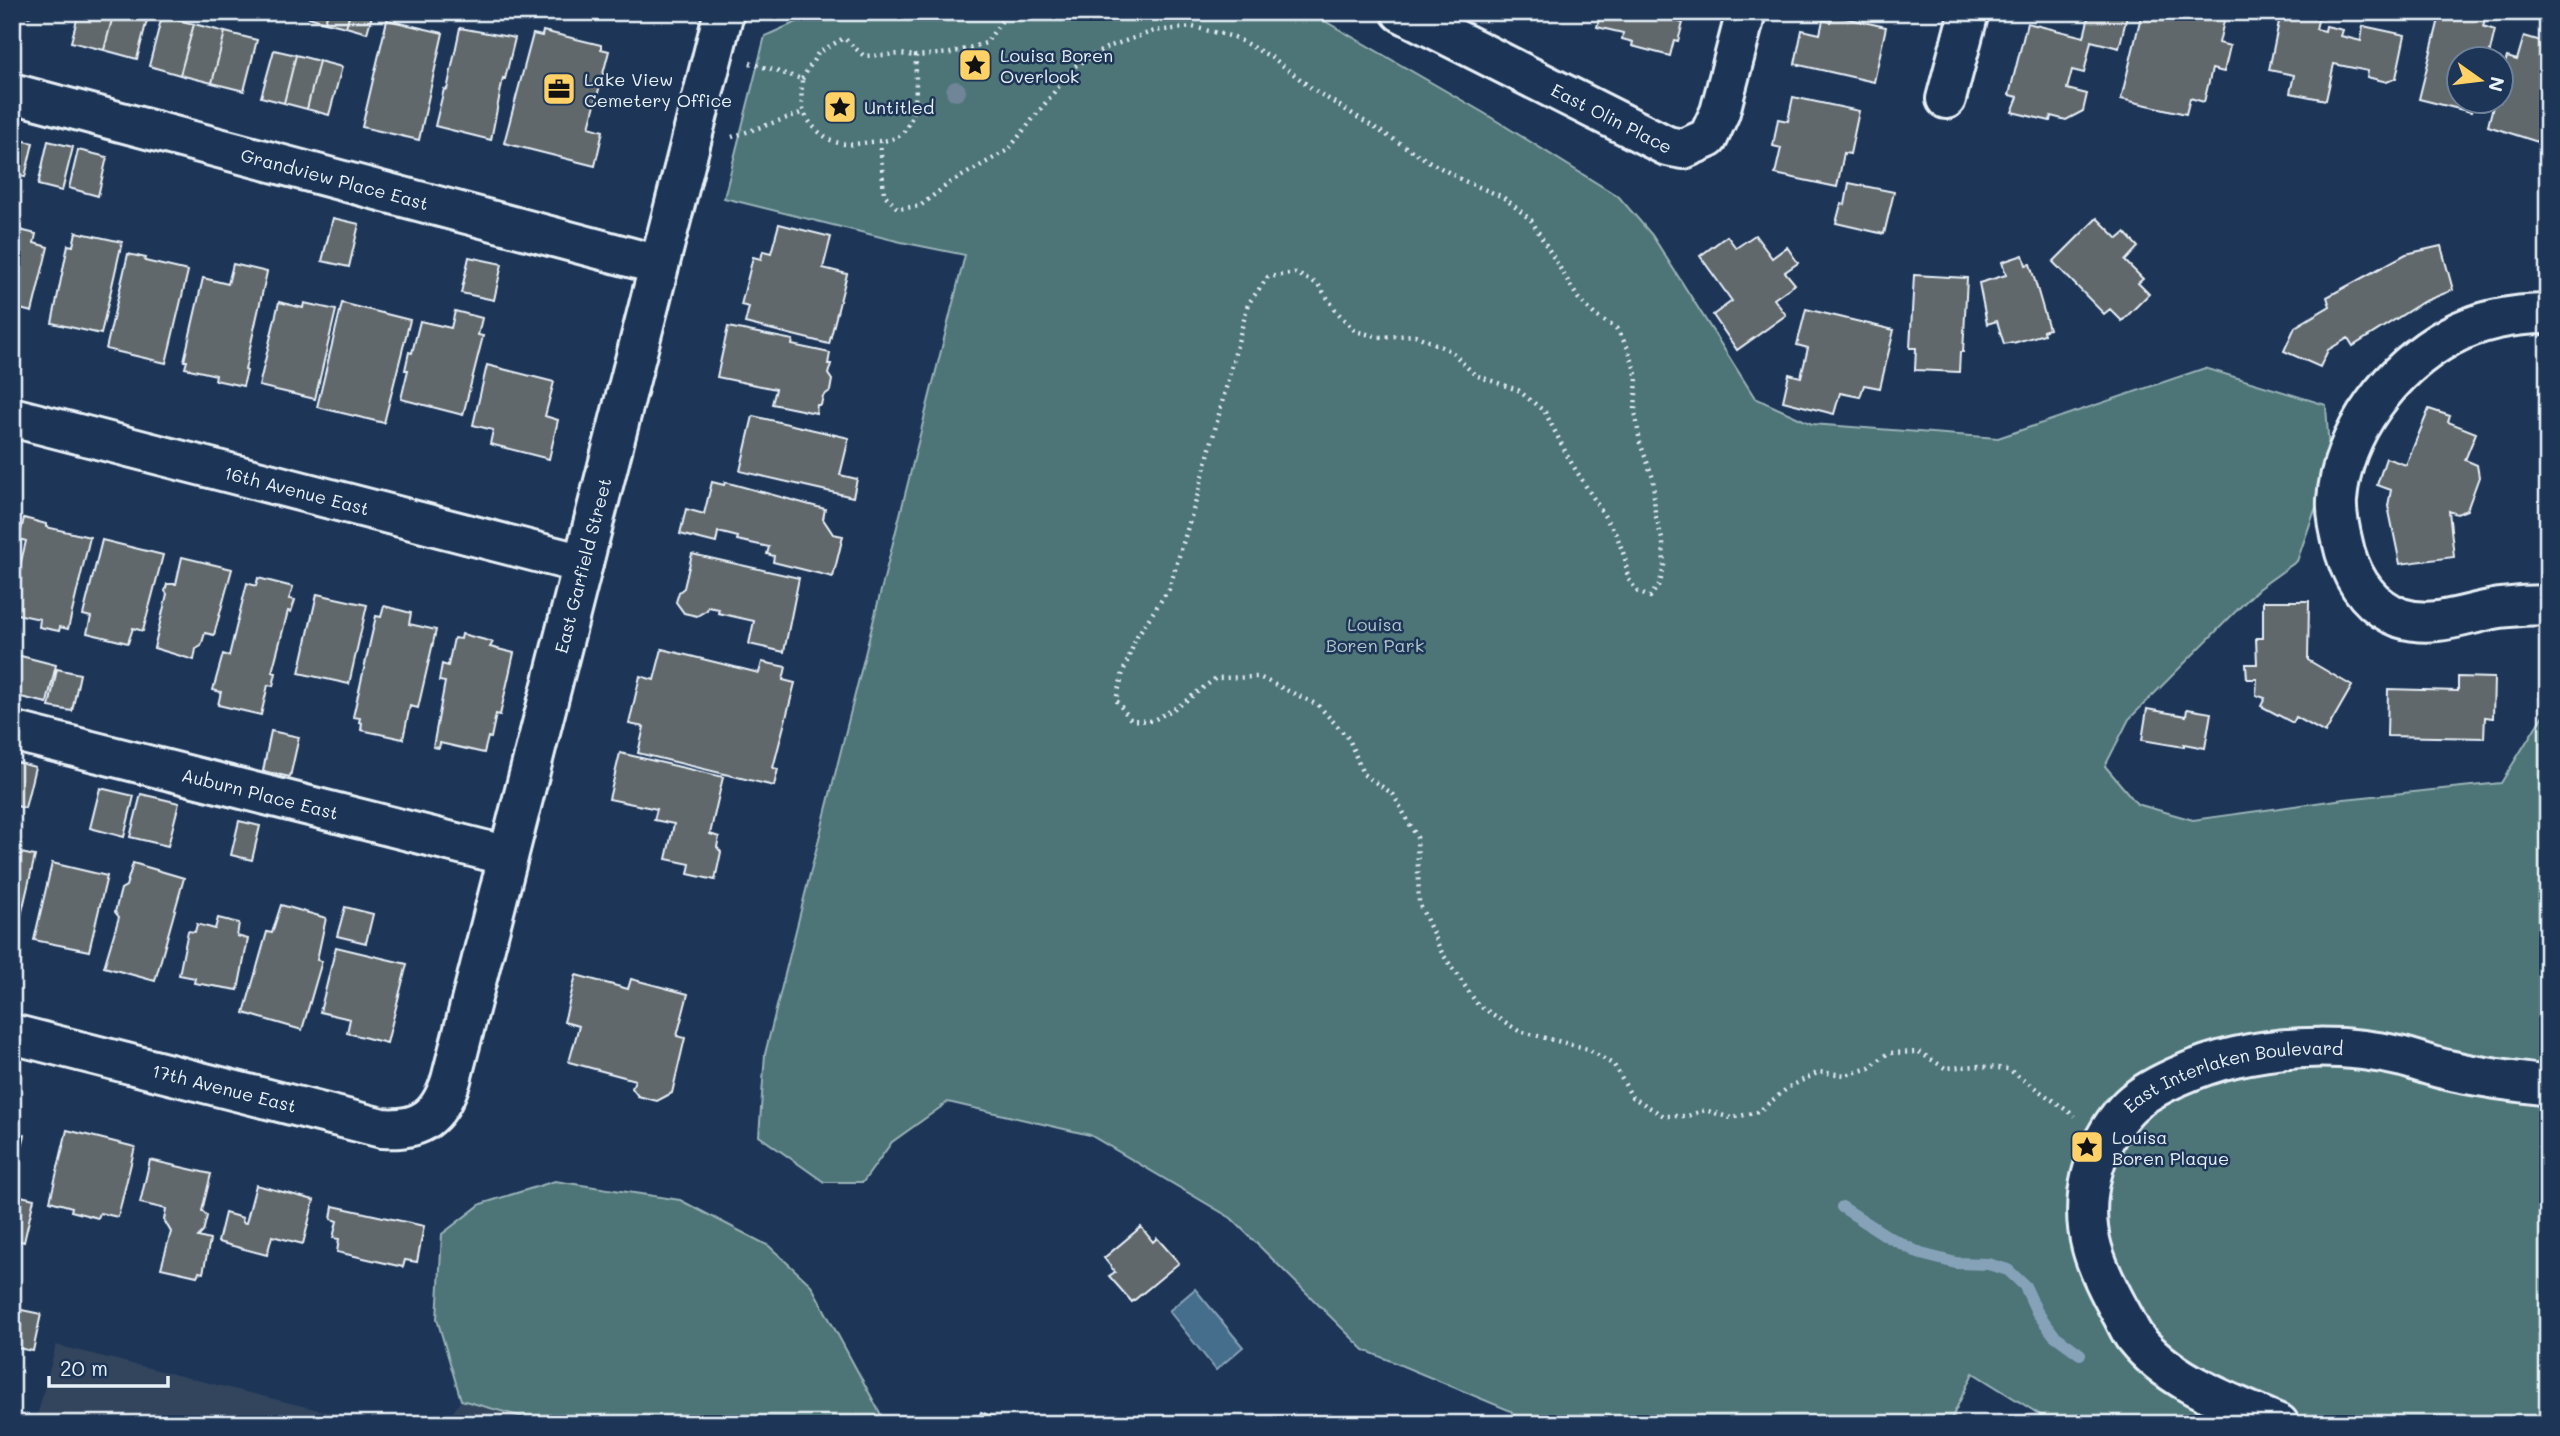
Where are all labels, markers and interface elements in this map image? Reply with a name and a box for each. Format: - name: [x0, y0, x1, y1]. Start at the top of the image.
- place label: Louisa Boren Overlook: [1000, 43, 1113, 88]
- place icon: Louisa Boren Overlook: [956, 46, 994, 84]
- north arrow: [2444, 46, 2514, 116]
- place label: Lake View Cemetery Office: [584, 67, 732, 112]
- office icon: Lake View Cemetery Office: [540, 70, 578, 108]
- text: N: [2483, 74, 2511, 94]
- street label: East Olin Place: [1547, 78, 1676, 159]
- place icon: Untitled: [821, 88, 859, 126]
- place label: Untitled: [864, 95, 934, 119]
- street label: Grandview Place East: [238, 142, 431, 215]
- street label: 16th Avenue East: [222, 460, 372, 521]
- street label: East Garfield Street: [549, 475, 616, 656]
- park label: Louisa Boren Park: [1326, 612, 1424, 657]
- street label: Auburn Place East: [179, 762, 341, 825]
- street label: East Interlaken Boulevard: [2118, 1036, 2344, 1118]
- street label: 17th Avenue East: [149, 1058, 299, 1118]
- place label: Louisa Boren Plaque: [2112, 1125, 2229, 1170]
- place icon: Louisa Boren Plaque: [2068, 1128, 2106, 1166]
- scale bar: [49, 1345, 168, 1389]
- text: 20 m: [60, 1354, 108, 1381]

